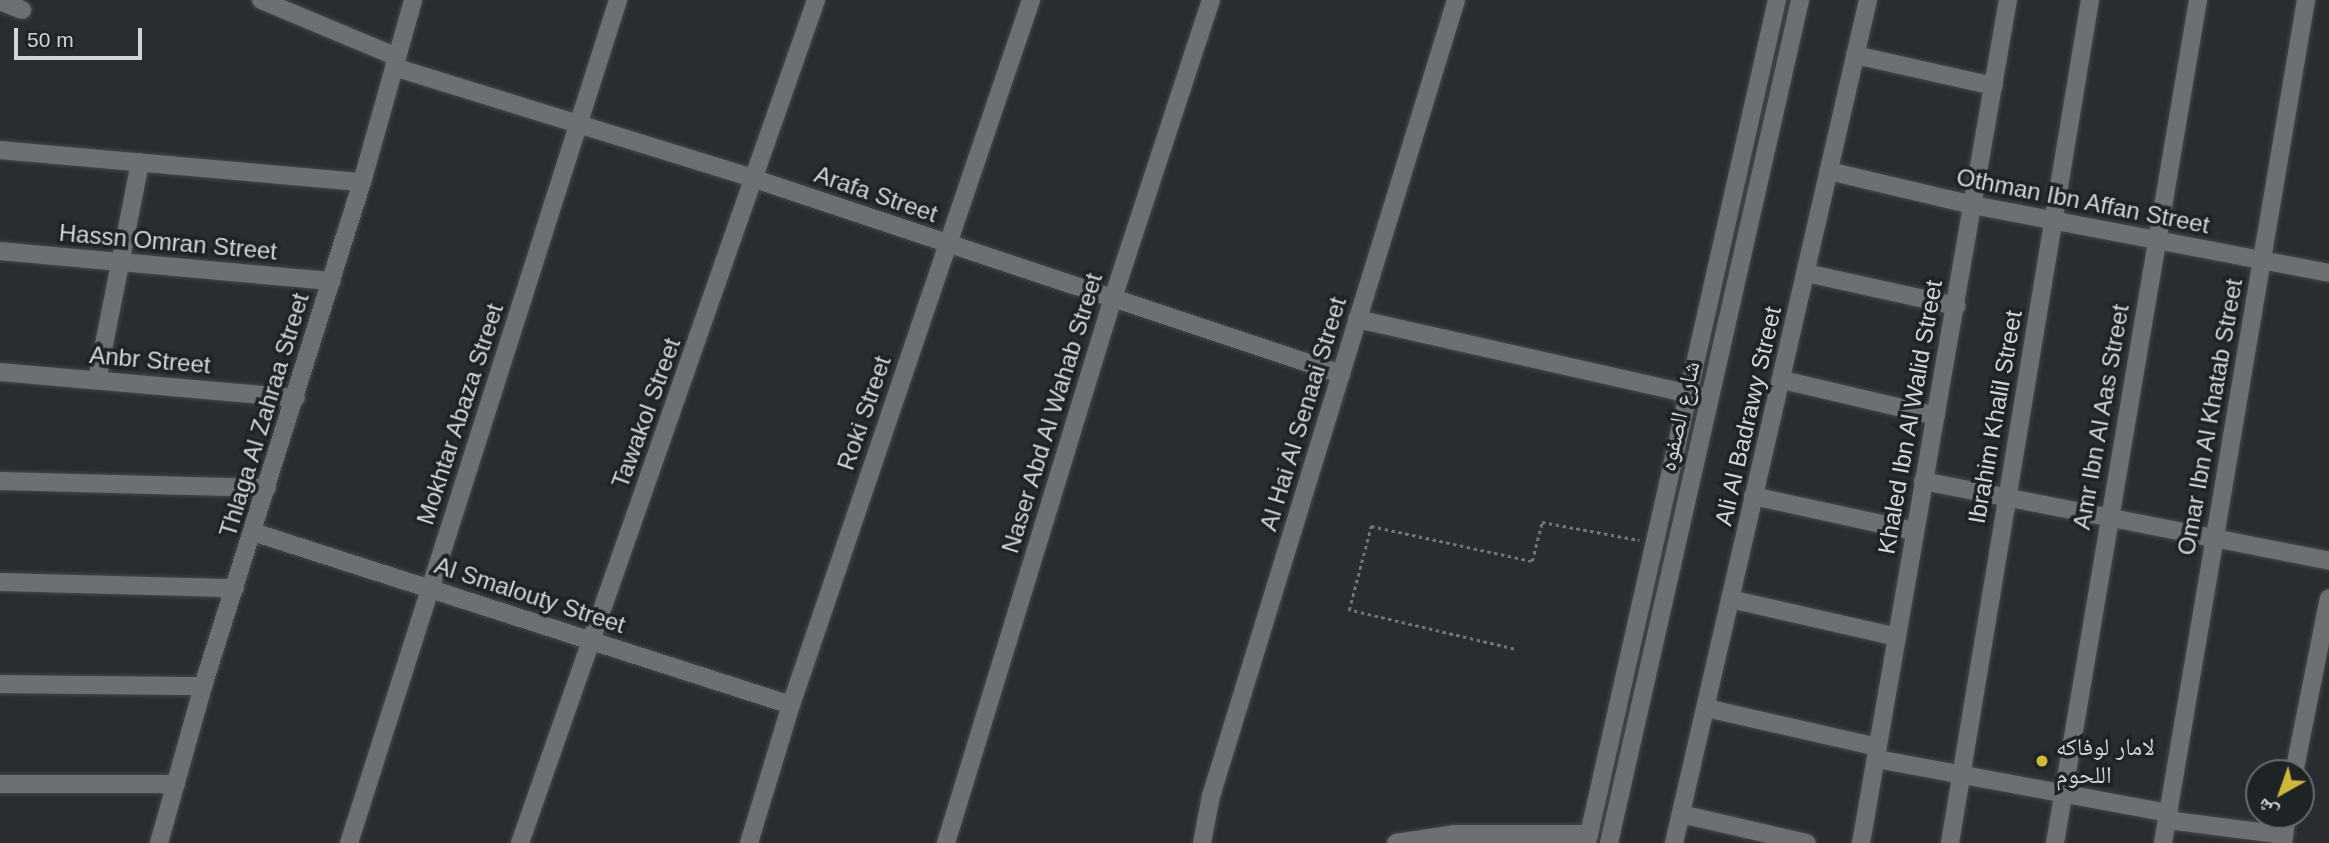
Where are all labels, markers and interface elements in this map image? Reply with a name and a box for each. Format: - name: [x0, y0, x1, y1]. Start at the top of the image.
- scale bar: [18, 14, 145, 58]
- text: 50 m: [27, 28, 74, 51]
- street label: Arafa Street: [811, 160, 941, 228]
- street label: Othman Ibn Affan Street: [1953, 162, 2213, 240]
- street label: Hassn Omran Street: [58, 218, 278, 266]
- street label: Naser Abd Al Wahab Street: [995, 268, 1109, 558]
- street label: Omar Ibn Al Khatab Street: [2171, 276, 2249, 558]
- street label: Khaled Ibn Al Walid Street: [1872, 277, 1948, 557]
- street label: Thlaga Al Zahraa Street: [213, 289, 315, 541]
- street label: Al Hai Al Senaai Street: [1254, 293, 1352, 535]
- street label: Mokhtar Abaza Street: [410, 299, 510, 529]
- street label: Amr Ibn Al Aas Street: [2067, 301, 2135, 533]
- street label: Ali Al Badrawy Street: [1709, 303, 1787, 529]
- street label: Ibrahim Khalil Street: [1962, 308, 2028, 526]
- street label: Tawakol Street: [606, 334, 686, 492]
- street label: Anbr Street: [88, 340, 212, 380]
- street label: Roki Street: [831, 352, 897, 474]
- street label: شارع الصفوه: [1652, 358, 1706, 474]
- street label: Al Smalouty Street: [431, 551, 629, 639]
- place label: لامار لوفاكه اللحوم: [2056, 733, 2155, 789]
- marker: لامار لوفاكه اللحوم: [2034, 753, 2050, 769]
- north arrow: [2245, 759, 2315, 829]
- text: ش: [2253, 794, 2282, 823]

